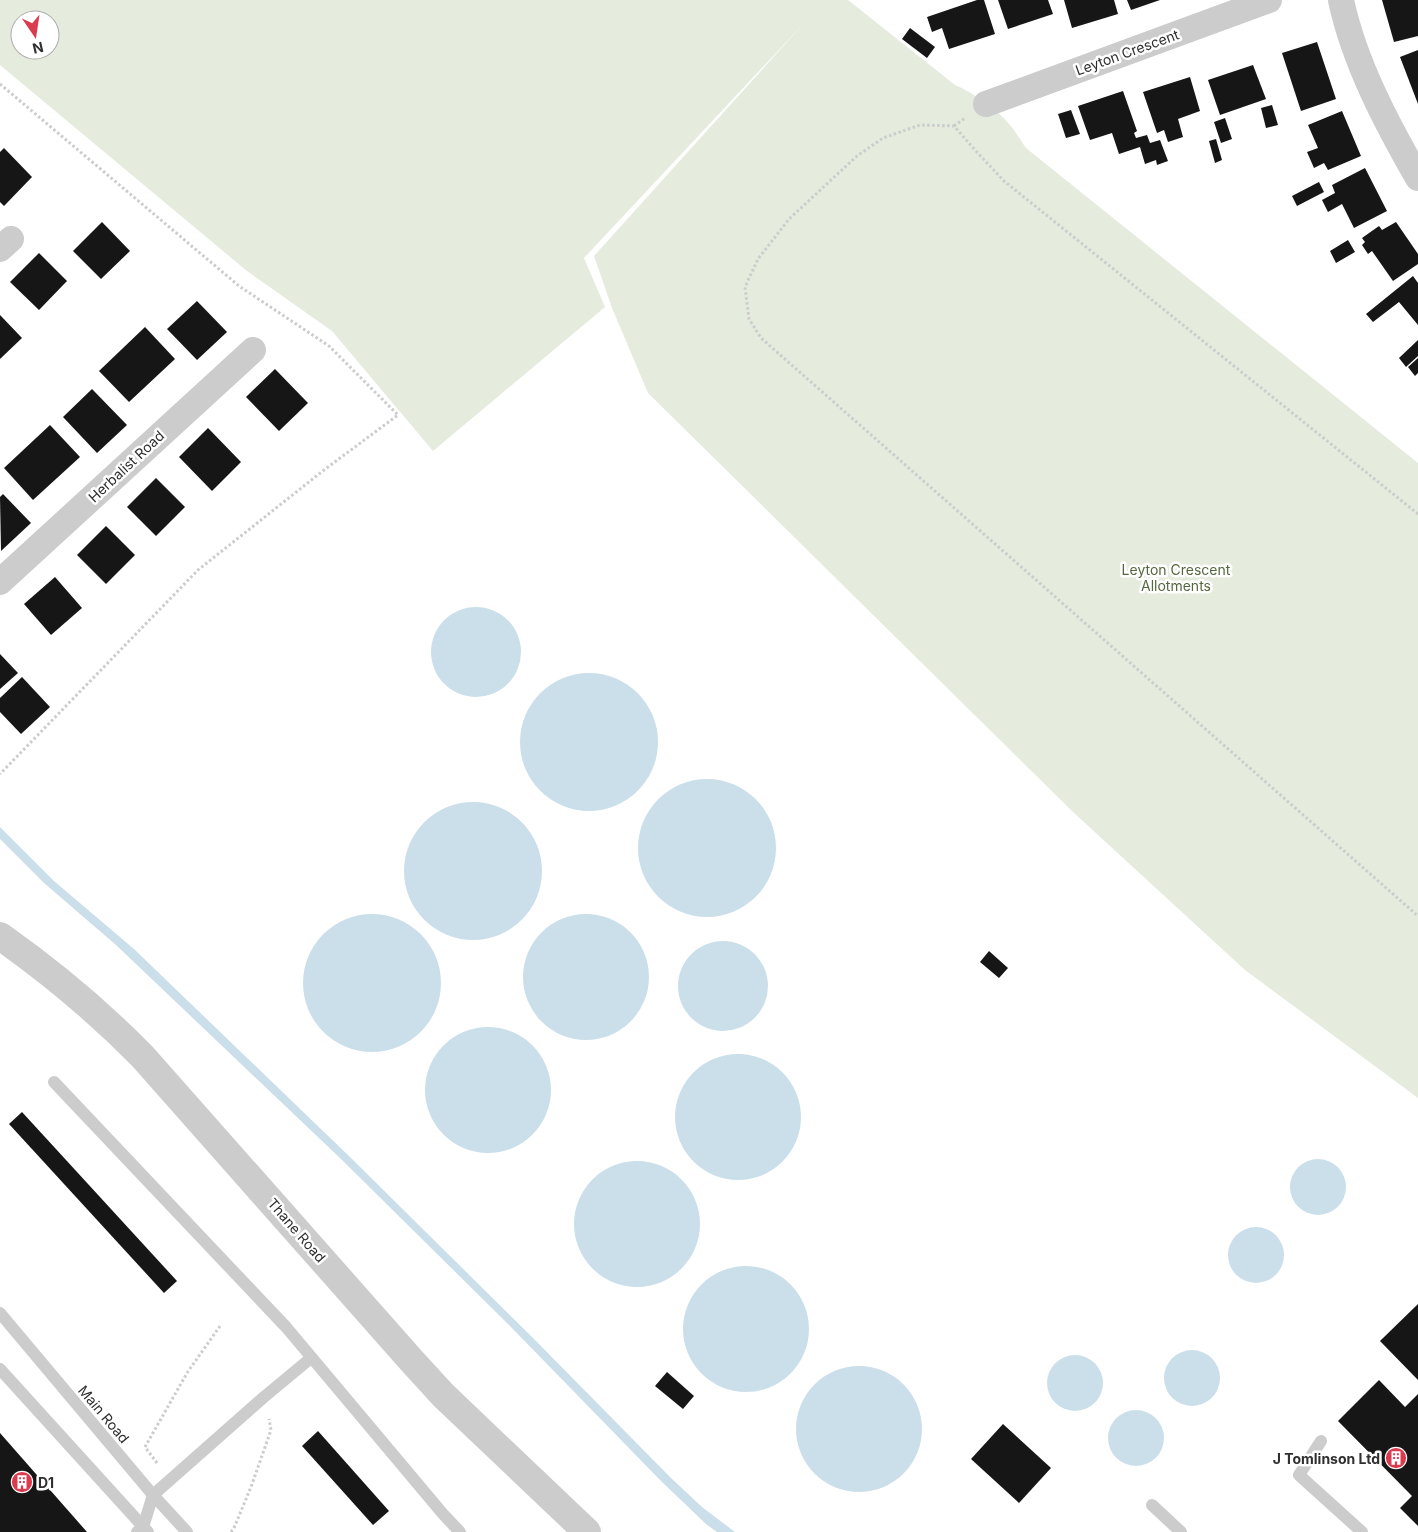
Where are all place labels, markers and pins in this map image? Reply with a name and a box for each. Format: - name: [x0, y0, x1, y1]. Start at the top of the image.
- building icon: J Tomlinson Ltd: [1384, 1446, 1408, 1470]
- place label: J Tomlinson Ltd: [1273, 1450, 1380, 1467]
- building icon: D1: [10, 1470, 34, 1494]
- place label: D1: [38, 1474, 54, 1491]

